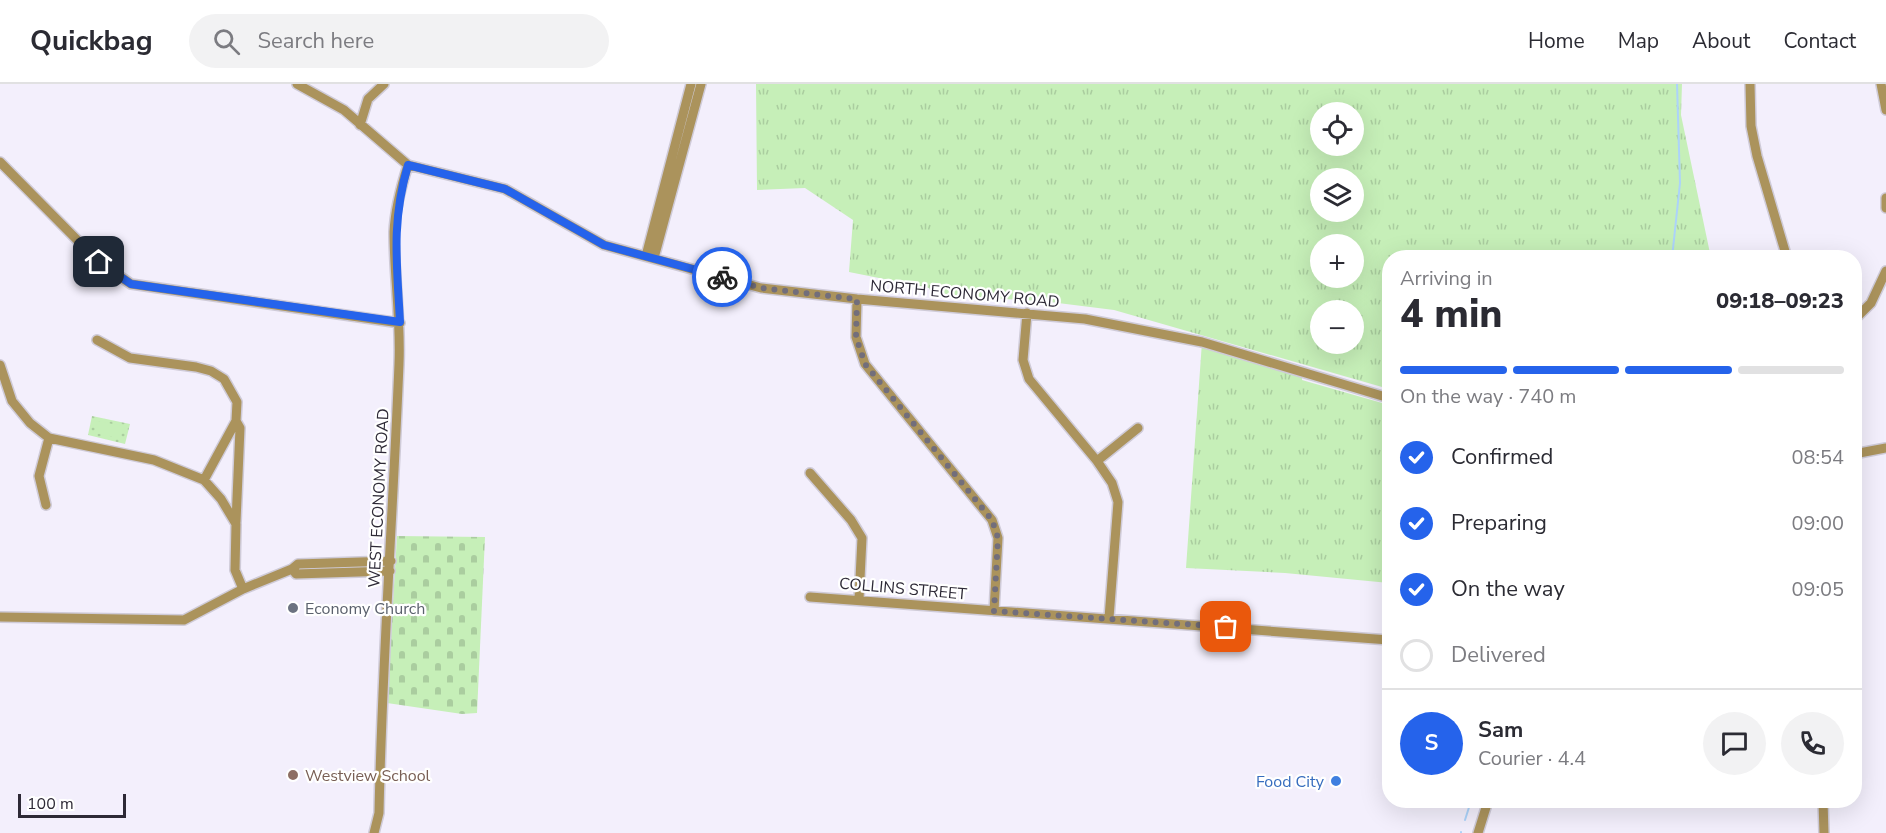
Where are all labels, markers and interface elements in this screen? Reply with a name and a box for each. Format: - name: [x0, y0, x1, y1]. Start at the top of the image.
- search box: [189, 14, 609, 68]
- text: Quickbag: [30, 22, 153, 60]
- icon: search: [210, 25, 243, 58]
- text: Search here: [258, 26, 374, 56]
- text: Home: [1528, 27, 1585, 55]
- text: Map: [1618, 27, 1659, 55]
- text: About: [1692, 27, 1750, 55]
- text: Contact: [1783, 27, 1856, 55]
- map controls: [1310, 102, 1364, 354]
- button: locate: [1310, 102, 1364, 156]
- button: layers: [1310, 168, 1364, 222]
- button: +: [1310, 234, 1364, 288]
- pin: [73, 236, 124, 287]
- icon: home: [82, 245, 115, 278]
- courier: [692, 247, 752, 307]
- icon: bike: [706, 261, 739, 294]
- text: Arriving in: [1400, 265, 1493, 292]
- street label: NORTH ECONOMY ROAD: [869, 275, 1061, 313]
- text: 09:18–09:23: [1716, 286, 1844, 316]
- text: 4 min: [1400, 288, 1503, 341]
- button: −: [1310, 300, 1364, 354]
- text: On the way · 740 m: [1400, 383, 1576, 410]
- street label: WEST ECONOMY ROAD: [363, 408, 395, 588]
- icon: check: [1400, 441, 1433, 474]
- text: Confirmed: [1451, 442, 1553, 472]
- text: 08:54: [1791, 444, 1844, 471]
- icon: check: [1400, 507, 1433, 540]
- text: Preparing: [1451, 508, 1547, 538]
- text: 09:00: [1791, 510, 1844, 537]
- street label: COLLINS STREET: [838, 572, 968, 606]
- icon: check: [1400, 573, 1433, 606]
- text: On the way: [1451, 574, 1565, 604]
- text: 09:05: [1791, 576, 1844, 603]
- place label: Economy Church: [305, 598, 425, 620]
- marker: Economy Church: [286, 601, 300, 615]
- pin: [1200, 601, 1251, 652]
- icon: bag: [1209, 610, 1242, 643]
- text: Delivered: [1451, 640, 1546, 670]
- button: chat: [1703, 712, 1766, 775]
- button: phone: [1781, 712, 1844, 775]
- text: Sam: [1478, 715, 1523, 745]
- text: S: [1425, 728, 1438, 758]
- text: Courier · 4.4: [1478, 745, 1586, 772]
- place label: Westview School: [305, 765, 431, 787]
- marker: Westview School: [286, 768, 300, 782]
- place label: Food City: [1256, 771, 1325, 793]
- marker: Food City: [1329, 774, 1343, 788]
- scale bar: [18, 791, 126, 818]
- text: 100 m: [27, 793, 74, 815]

